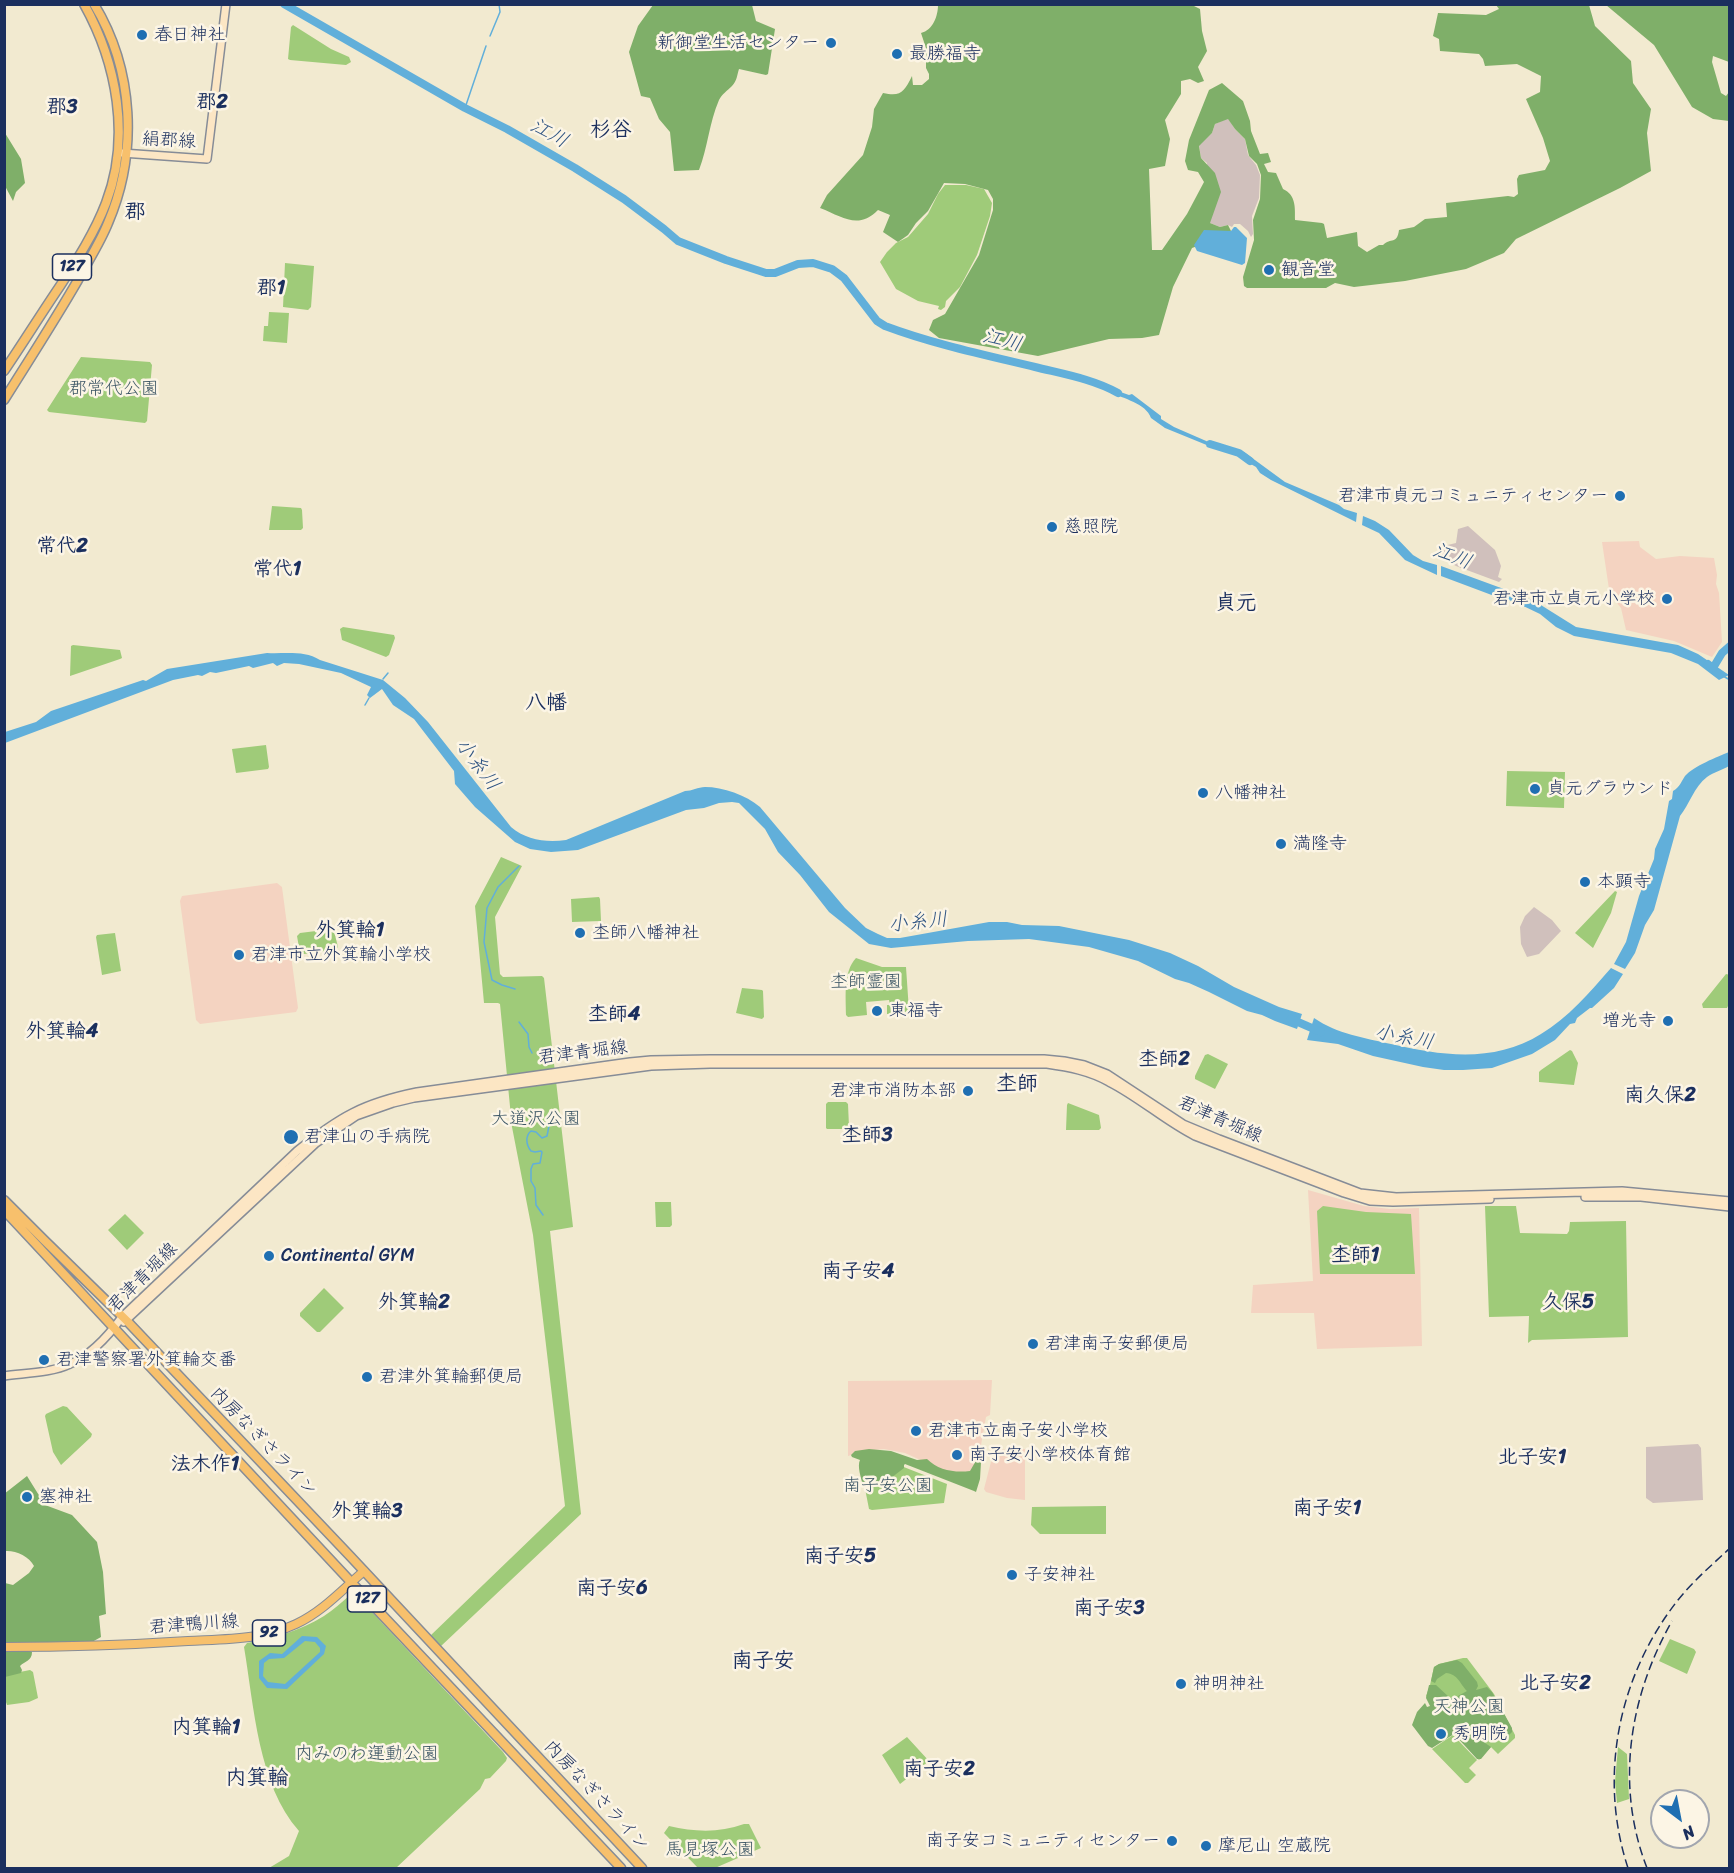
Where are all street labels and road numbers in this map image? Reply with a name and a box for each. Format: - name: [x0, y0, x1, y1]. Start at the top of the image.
- street label: 絹郡線: [141, 129, 197, 153]
- road number: 127: [52, 254, 92, 280]
- street label: 君津青堀線: [537, 1037, 629, 1069]
- street label: 君津青堀線: [1174, 1092, 1266, 1148]
- street label: 君津青堀線: [104, 1239, 182, 1317]
- street label: 内房なぎさライン: [205, 1383, 321, 1501]
- road number: 127: [348, 1586, 386, 1612]
- street label: 君津鴨川線: [148, 1611, 240, 1639]
- road number: 92: [252, 1620, 286, 1646]
- street label: 内房なぎさライン: [539, 1736, 653, 1856]

